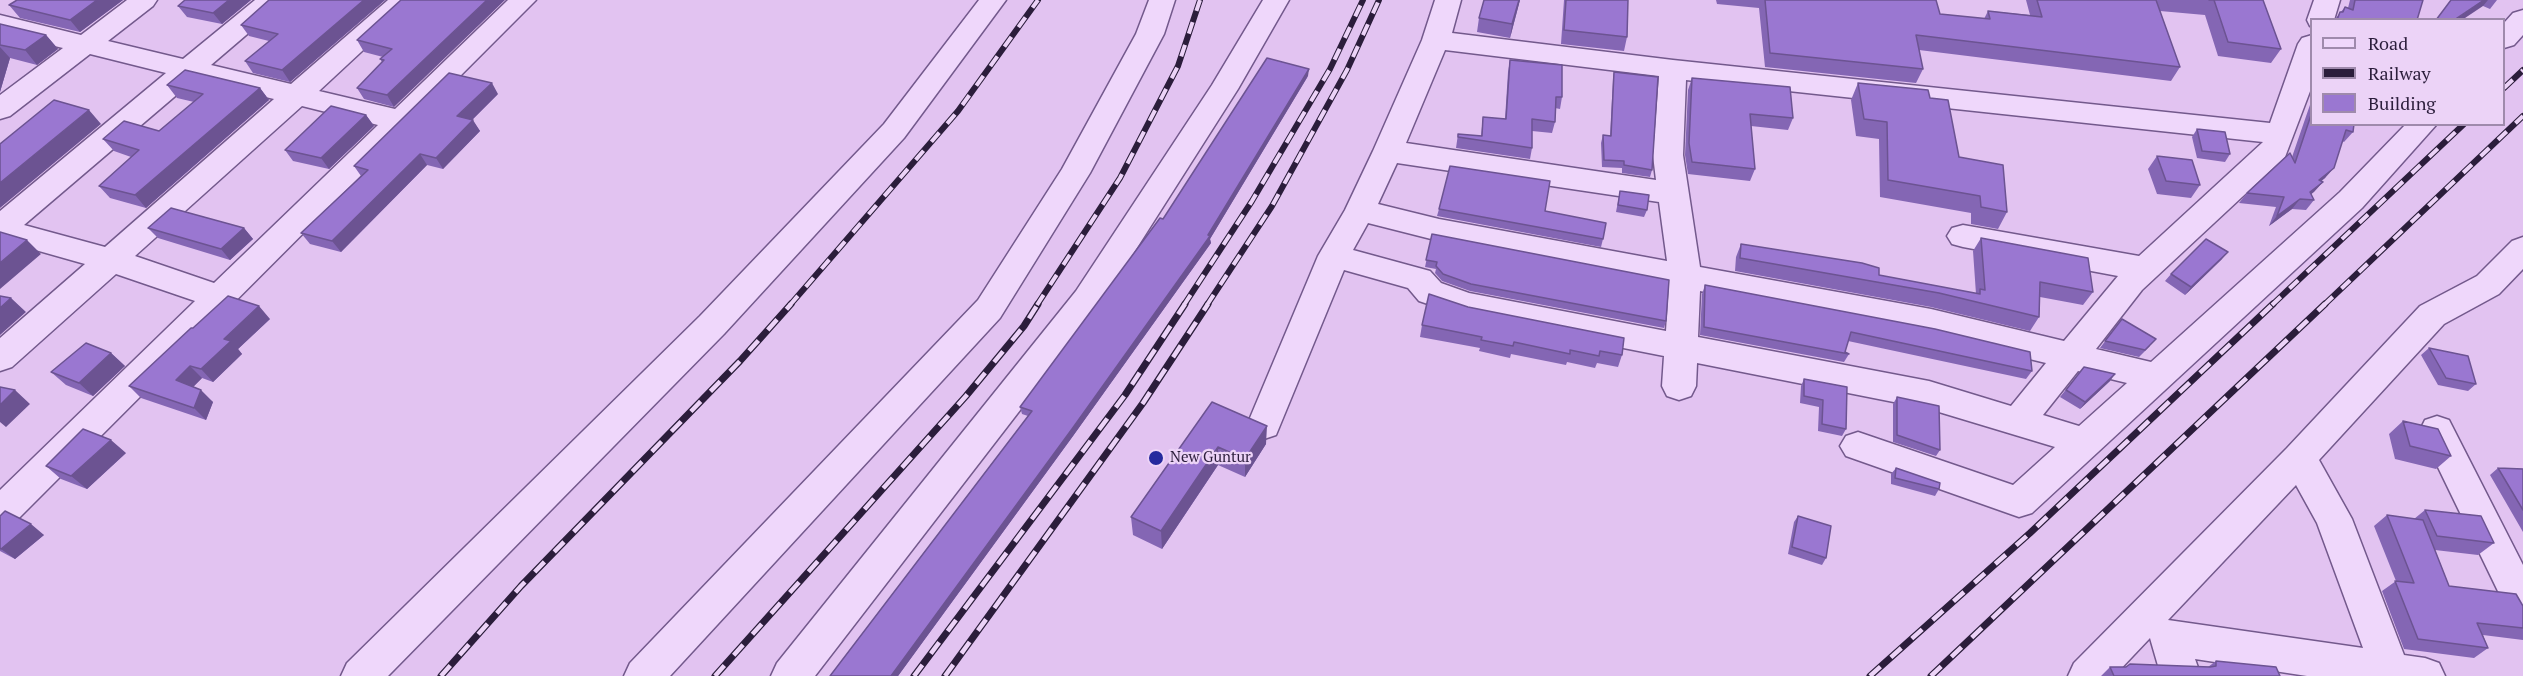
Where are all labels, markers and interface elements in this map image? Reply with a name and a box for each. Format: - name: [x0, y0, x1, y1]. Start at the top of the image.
- legend: [2310, 18, 2505, 126]
- text: Road: [2368, 31, 2408, 55]
- text: Railway: [2368, 61, 2431, 85]
- text: Building: [2368, 91, 2436, 115]
- marker: New Guntur: [1147, 449, 1165, 467]
- place label: New Guntur: [1170, 449, 1251, 467]

